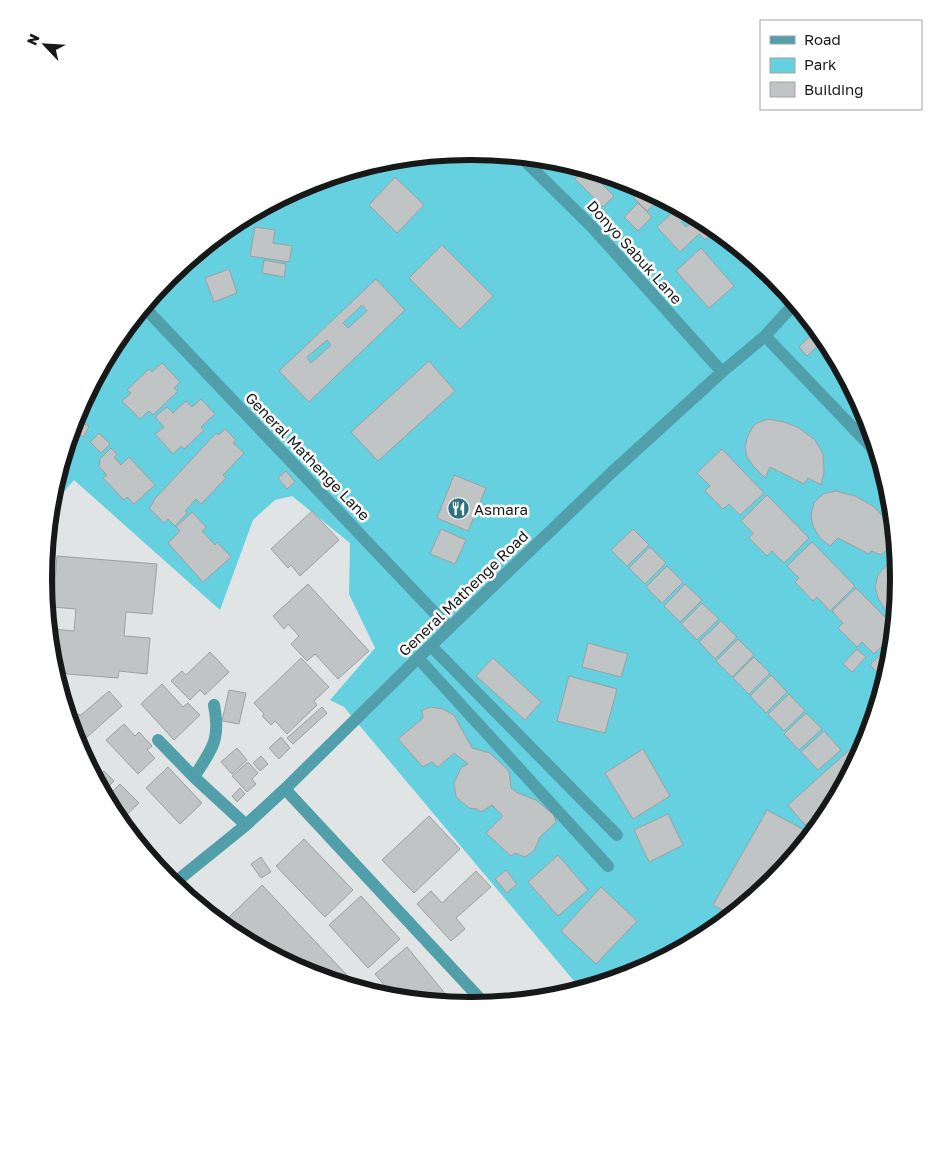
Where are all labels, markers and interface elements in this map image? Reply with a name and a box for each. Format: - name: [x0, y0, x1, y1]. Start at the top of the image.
- north arrow: [20, 20, 70, 70]
- legend: [760, 20, 922, 110]
- text: Road: [804, 30, 841, 48]
- text: N: [23, 31, 43, 48]
- text: Park: [804, 55, 837, 73]
- text: Building: [804, 80, 864, 98]
- street label: Donyo Sabuk Lane: [584, 197, 686, 308]
- street label: General Mathenge Lane: [242, 388, 374, 524]
- restaurant icon: Asmara: [446, 497, 470, 521]
- place label: Asmara: [474, 500, 528, 518]
- street label: General Mathenge Road: [395, 527, 531, 659]

